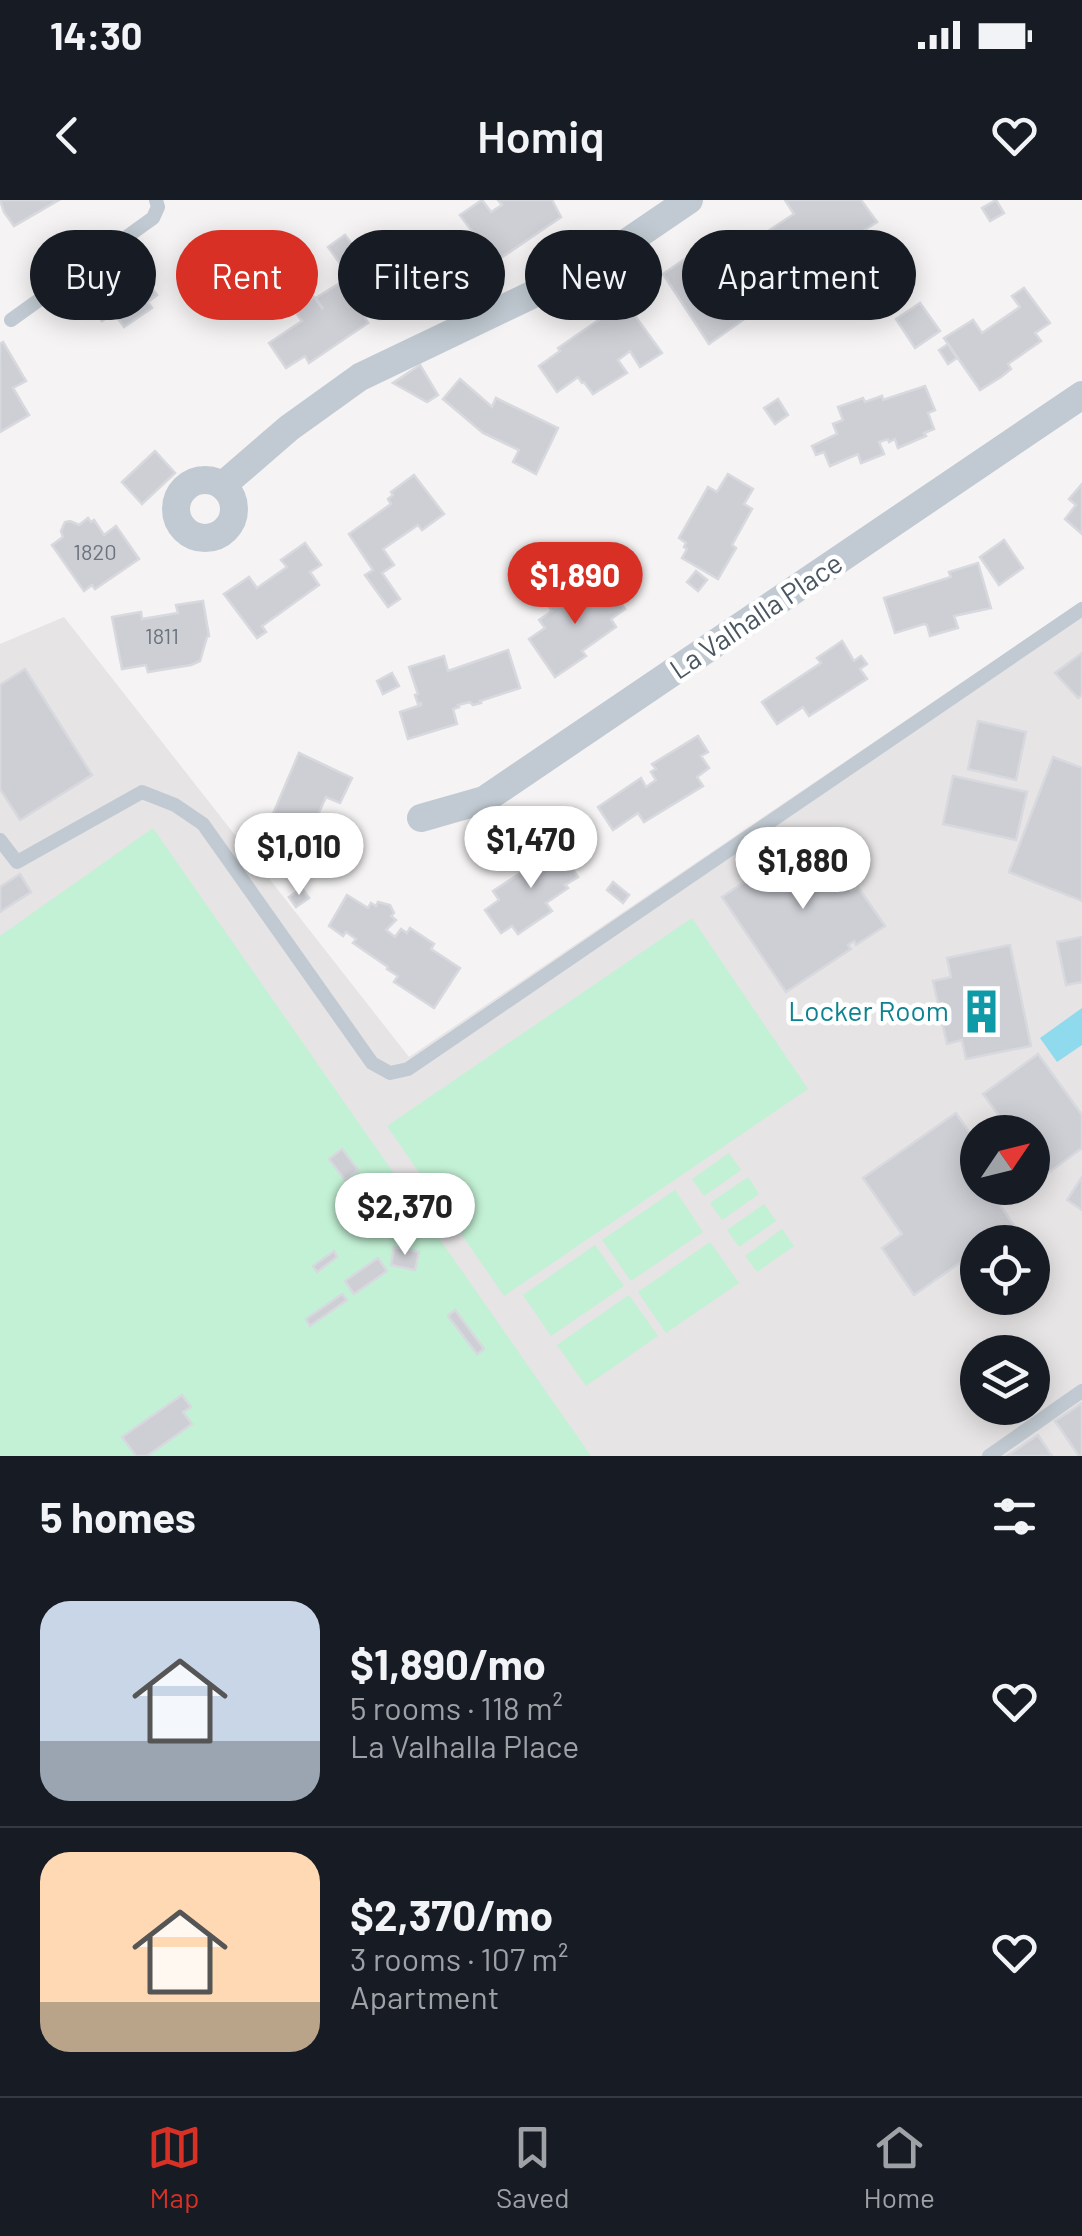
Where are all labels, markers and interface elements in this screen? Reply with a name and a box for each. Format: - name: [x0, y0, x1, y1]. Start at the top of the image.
- text: 14:30: [50, 12, 142, 58]
- icon: back: [40, 108, 95, 163]
- text: Homiq: [477, 108, 605, 162]
- icon: heart: [987, 108, 1042, 163]
- chip: Buy: [30, 230, 156, 320]
- chip: Rent: [176, 230, 318, 320]
- chip: Filters: [338, 230, 505, 320]
- chip: New: [525, 230, 662, 320]
- chip: Apartment: [682, 230, 916, 320]
- house number: 1820: [73, 538, 117, 564]
- pin: $1,890: [494, 542, 656, 627]
- street label: La Valhalla Place: [663, 545, 848, 685]
- text: $1,890: [530, 555, 620, 593]
- house number: 1811: [145, 622, 179, 648]
- pin: $1,470: [450, 806, 612, 891]
- pin: $1,010: [218, 813, 380, 898]
- text: $1,470: [486, 819, 576, 857]
- text: $1,010: [257, 826, 341, 864]
- pin: $1,880: [722, 827, 884, 912]
- text: $1,880: [758, 840, 848, 878]
- building icon: Locker Room: [958, 987, 1006, 1035]
- place label: Locker Room: [788, 993, 949, 1027]
- north arrow: [960, 1115, 1050, 1205]
- map controls: [960, 1115, 1050, 1425]
- pin: $2,370: [324, 1173, 486, 1258]
- text: $2,370: [357, 1186, 453, 1224]
- button: locate: [960, 1225, 1050, 1315]
- button: layers: [960, 1335, 1050, 1425]
- icon: filters: [987, 1489, 1042, 1544]
- text: 5 homes: [40, 1491, 196, 1541]
- text: $1,890/mo: [350, 1638, 546, 1688]
- icon: home: [120, 1641, 240, 1761]
- icon: heart: [987, 1674, 1042, 1729]
- text: 5 rooms · 118 m²: [350, 1688, 563, 1726]
- text: La Valhalla Place: [350, 1726, 579, 1764]
- text: $2,370/mo: [350, 1889, 553, 1939]
- icon: home: [120, 1892, 240, 2012]
- icon: heart: [987, 1925, 1042, 1980]
- text: 3 rooms · 107 m²: [350, 1939, 568, 1977]
- text: Apartment: [350, 1977, 499, 2015]
- tab: Map: [147, 2120, 202, 2214]
- tab: Saved: [496, 2120, 570, 2214]
- tab: Home: [864, 2120, 935, 2214]

